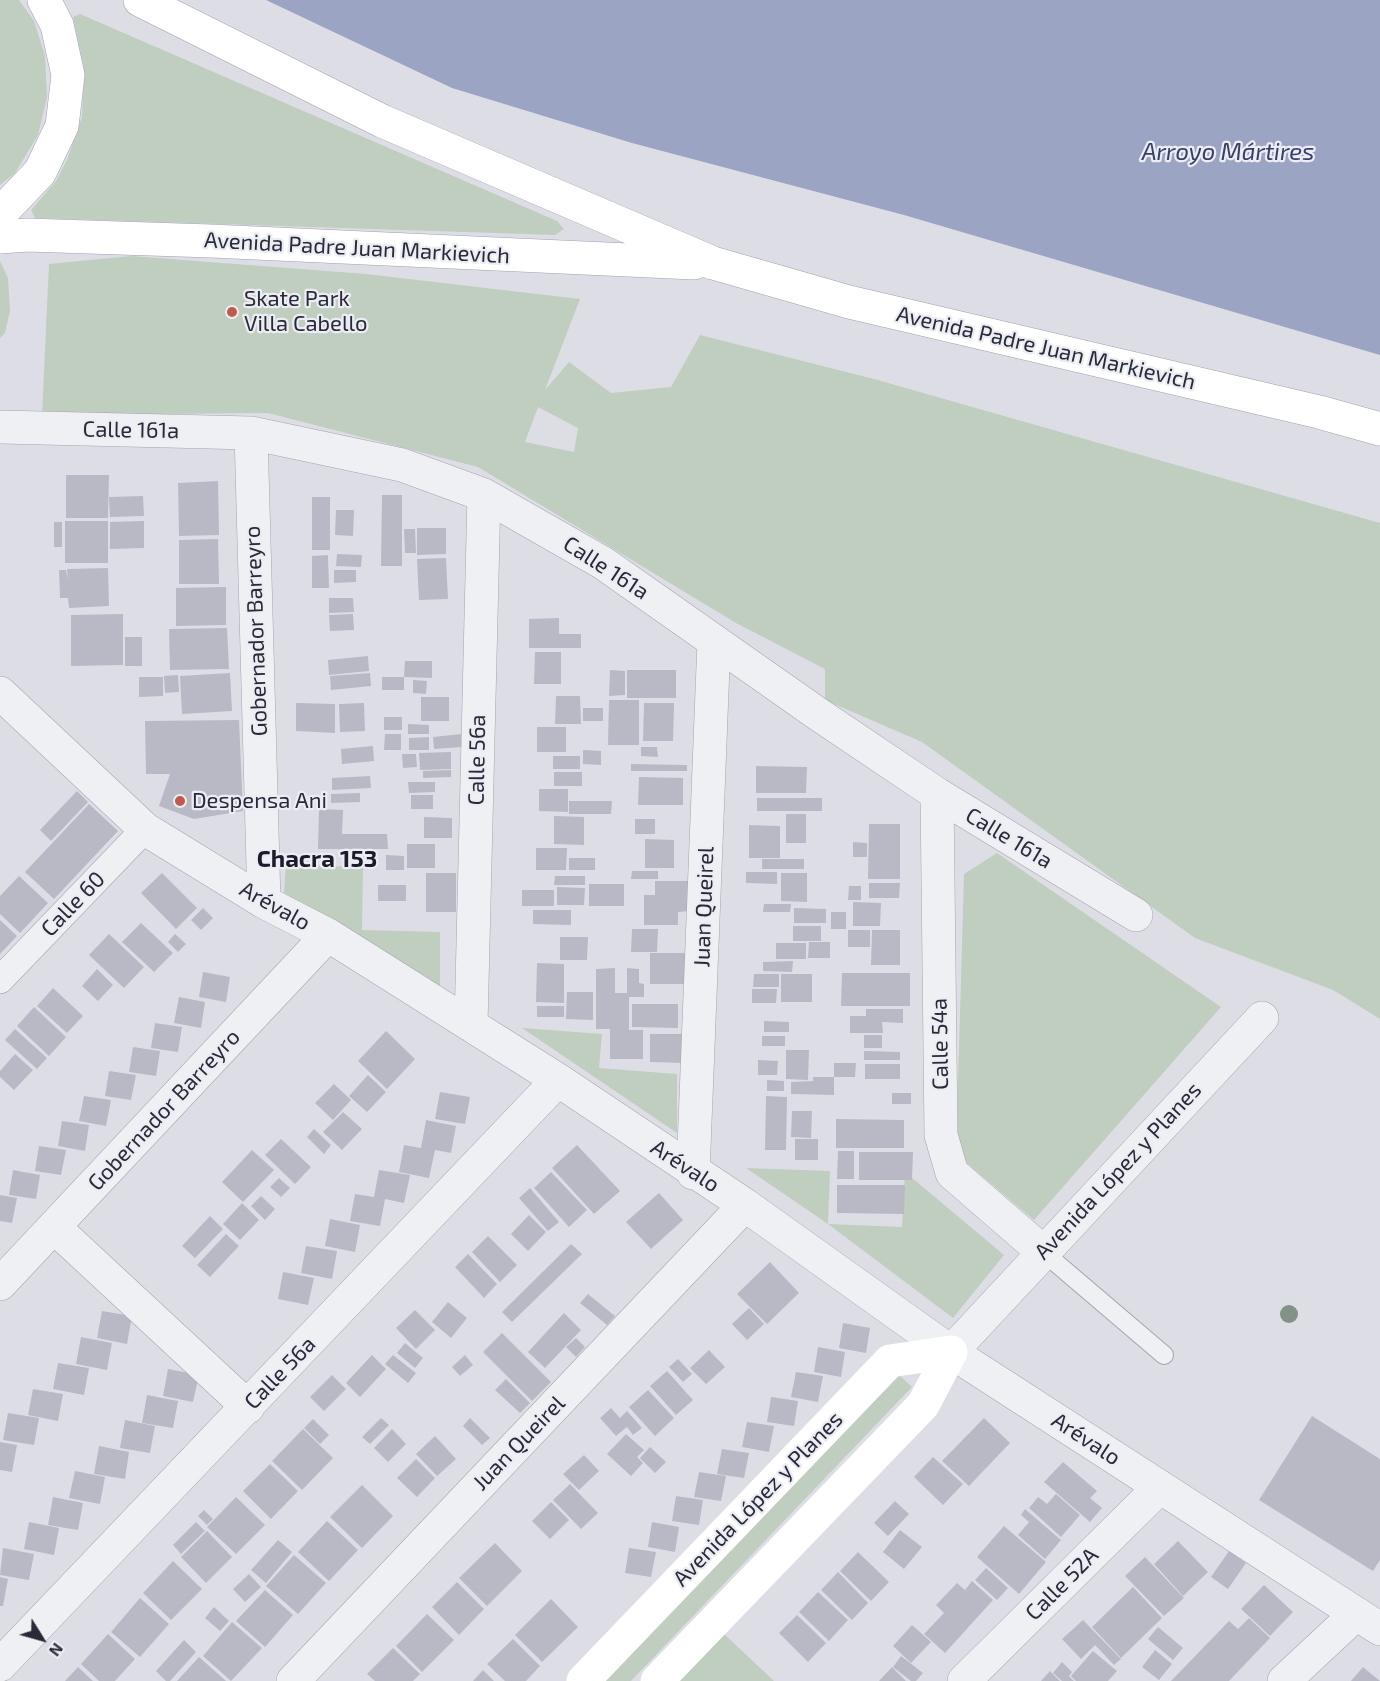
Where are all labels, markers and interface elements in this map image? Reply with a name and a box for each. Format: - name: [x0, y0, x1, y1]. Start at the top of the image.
- water label: Arroyo Mártires: [1142, 138, 1314, 166]
- street label: Avenida Padre Juan Markievich: [203, 227, 511, 269]
- place label: Skate Park Villa Cabello: [244, 286, 367, 338]
- street label: Avenida Padre Juan Markievich: [894, 301, 1198, 395]
- marker: Skate Park Villa Cabello: [225, 305, 239, 319]
- street label: Calle 161a: [82, 416, 180, 444]
- street label: Gobernador Barreyro: [239, 525, 273, 737]
- street label: Calle 161a: [558, 531, 654, 605]
- street label: Calle 56a: [463, 714, 491, 806]
- place label: Despensa Ani: [192, 788, 327, 814]
- marker: Despensa Ani: [173, 794, 187, 808]
- street label: Calle 161a: [961, 802, 1057, 874]
- district label: Chacra 153: [257, 845, 377, 873]
- street label: Juan Queirel: [689, 846, 719, 968]
- street label: Calle 60: [36, 866, 110, 942]
- street label: Arévalo: [235, 876, 315, 936]
- street label: Calle 54a: [926, 998, 954, 1090]
- street label: Gobernador Barreyro: [83, 1024, 245, 1196]
- street label: Avenida López y Planes: [1029, 1077, 1207, 1265]
- street label: Arévalo: [646, 1134, 724, 1198]
- street label: Calle 56a: [239, 1331, 321, 1415]
- street label: Juan Queirel: [467, 1390, 571, 1496]
- street label: Avenida López y Planes: [668, 1406, 848, 1592]
- street label: Arévalo: [1047, 1407, 1125, 1471]
- street label: Calle 52A: [1020, 1542, 1104, 1626]
- north arrow: [12, 1609, 72, 1669]
- text: N: [46, 1640, 68, 1660]

